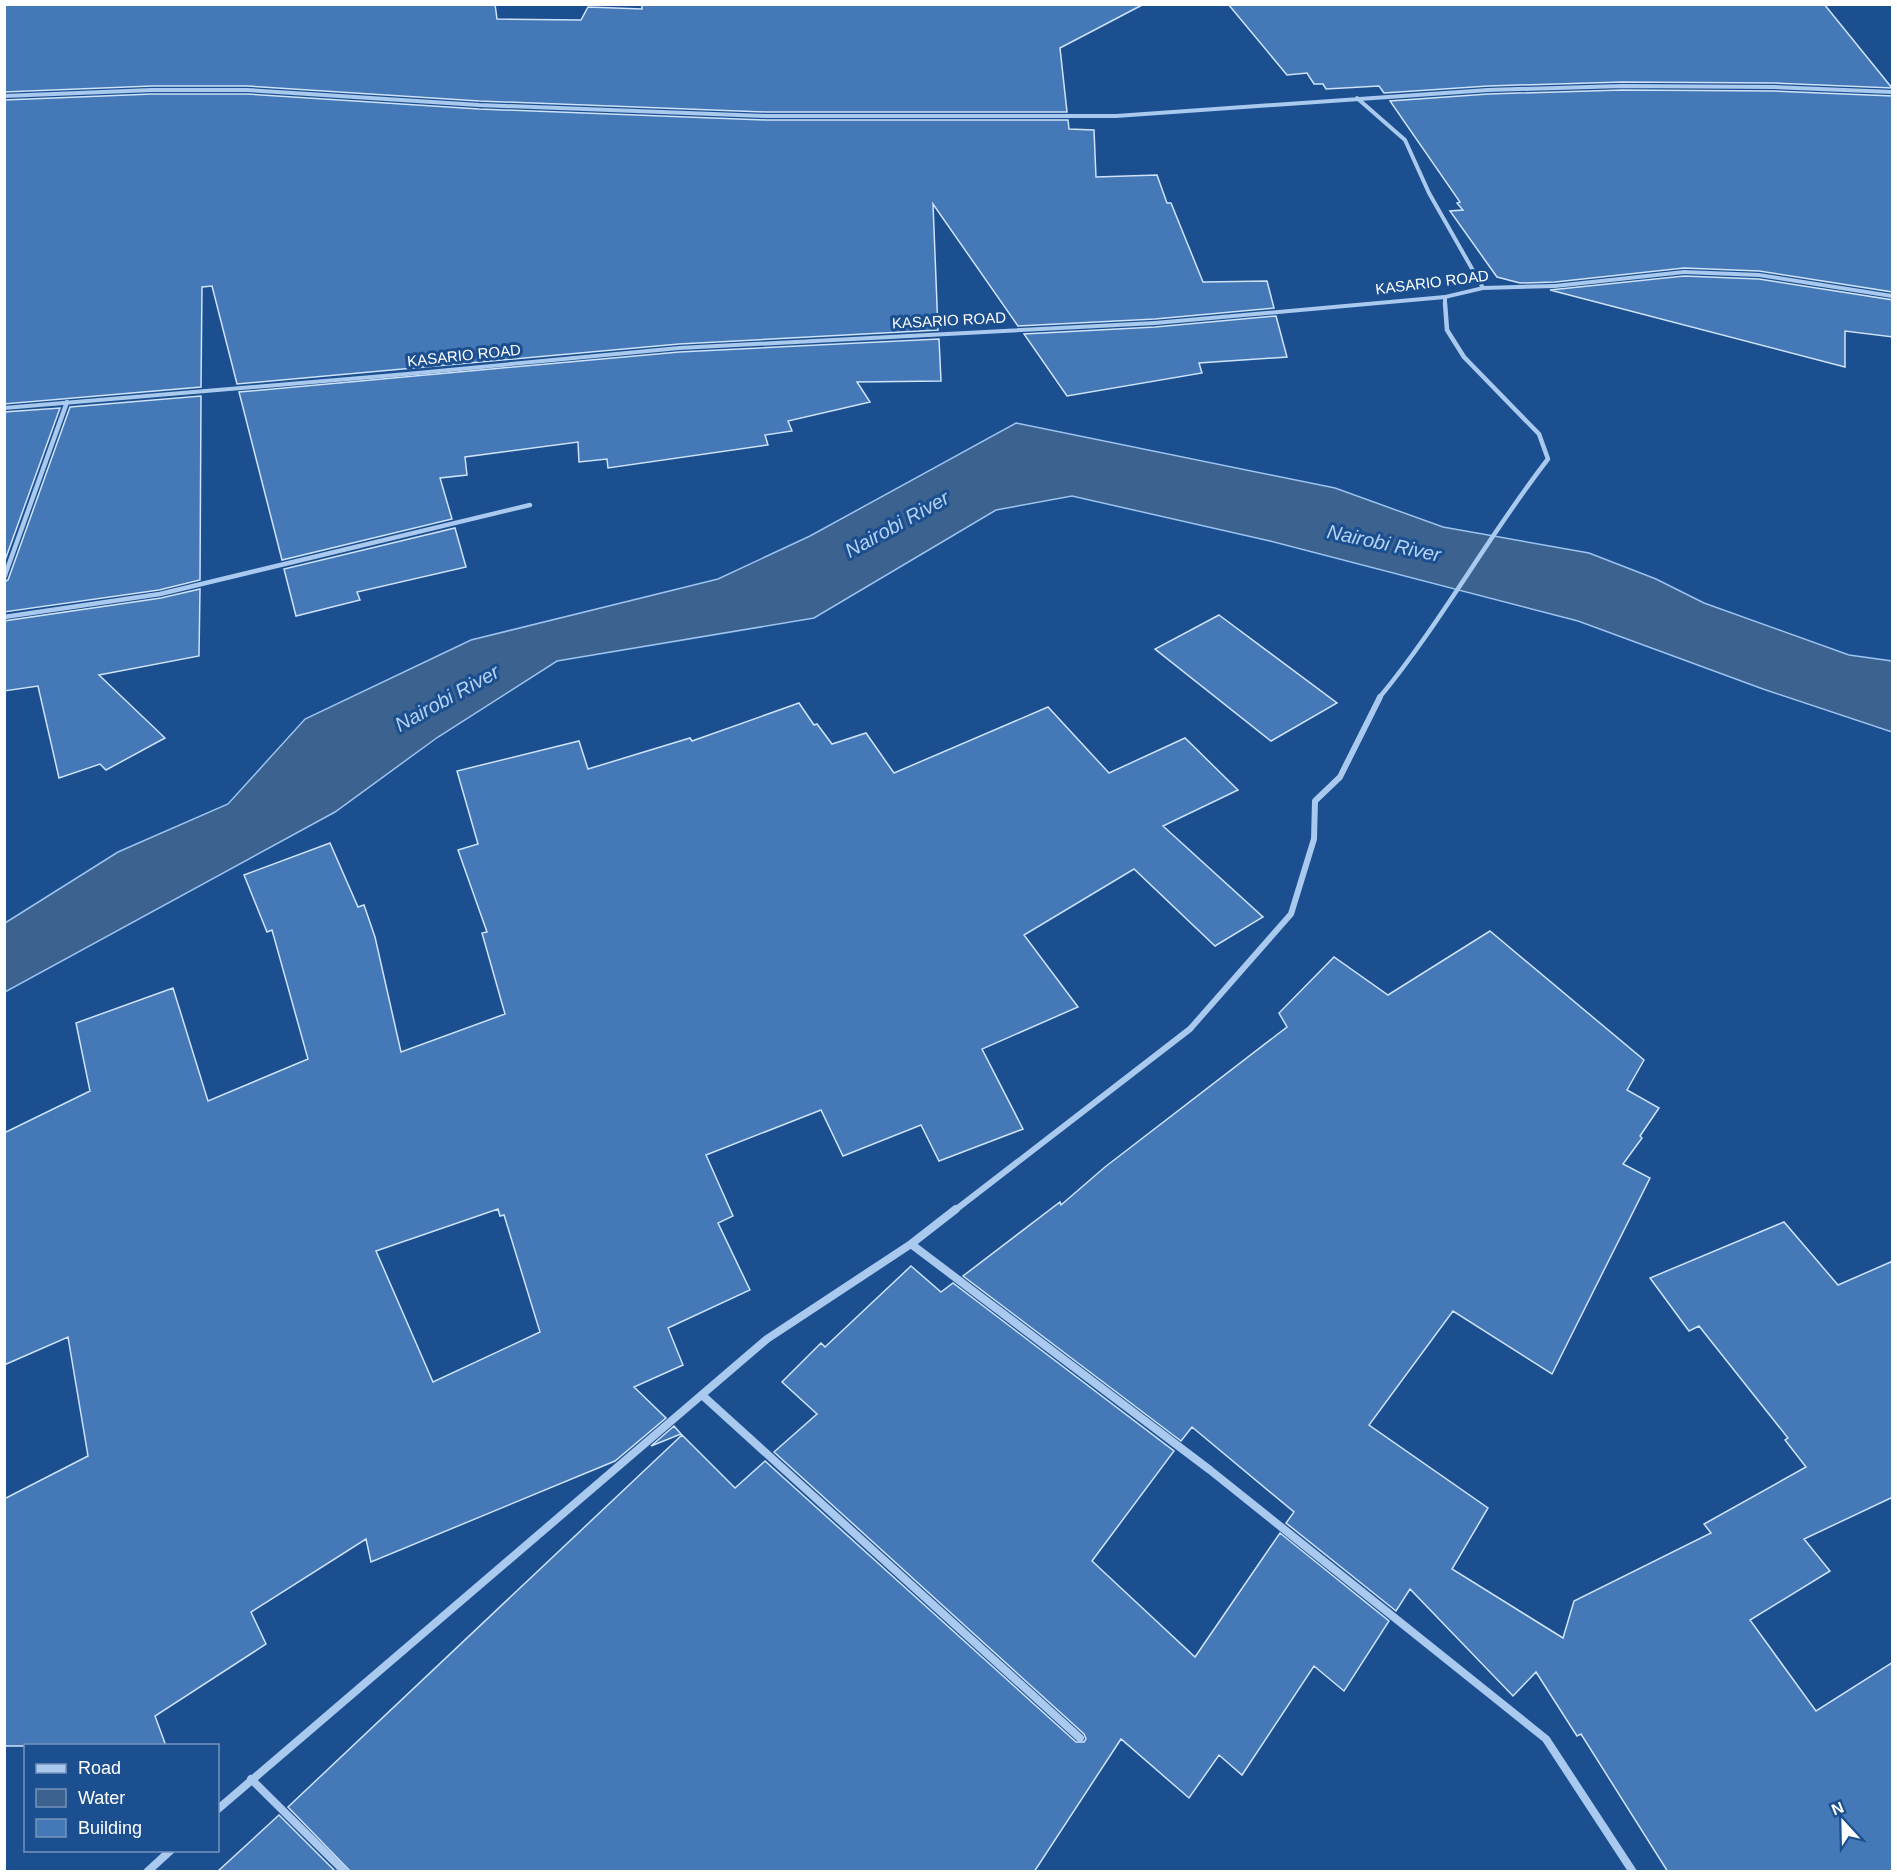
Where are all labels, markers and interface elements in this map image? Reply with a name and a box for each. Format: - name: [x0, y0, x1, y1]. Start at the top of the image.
- street label: KASARIO ROAD: [1374, 267, 1490, 297]
- street label: KASARIO ROAD: [892, 309, 1007, 331]
- street label: KASARIO ROAD: [406, 341, 522, 369]
- water label: Nairobi River: [841, 486, 954, 562]
- water label: Nairobi River: [1325, 520, 1444, 566]
- water label: Nairobi River: [391, 660, 504, 736]
- legend: [24, 1744, 219, 1852]
- text: Road: [78, 1758, 121, 1778]
- text: Water: [78, 1788, 125, 1808]
- north arrow: [1813, 1792, 1873, 1852]
- text: N: [1829, 1799, 1846, 1819]
- text: Building: [78, 1818, 142, 1838]

